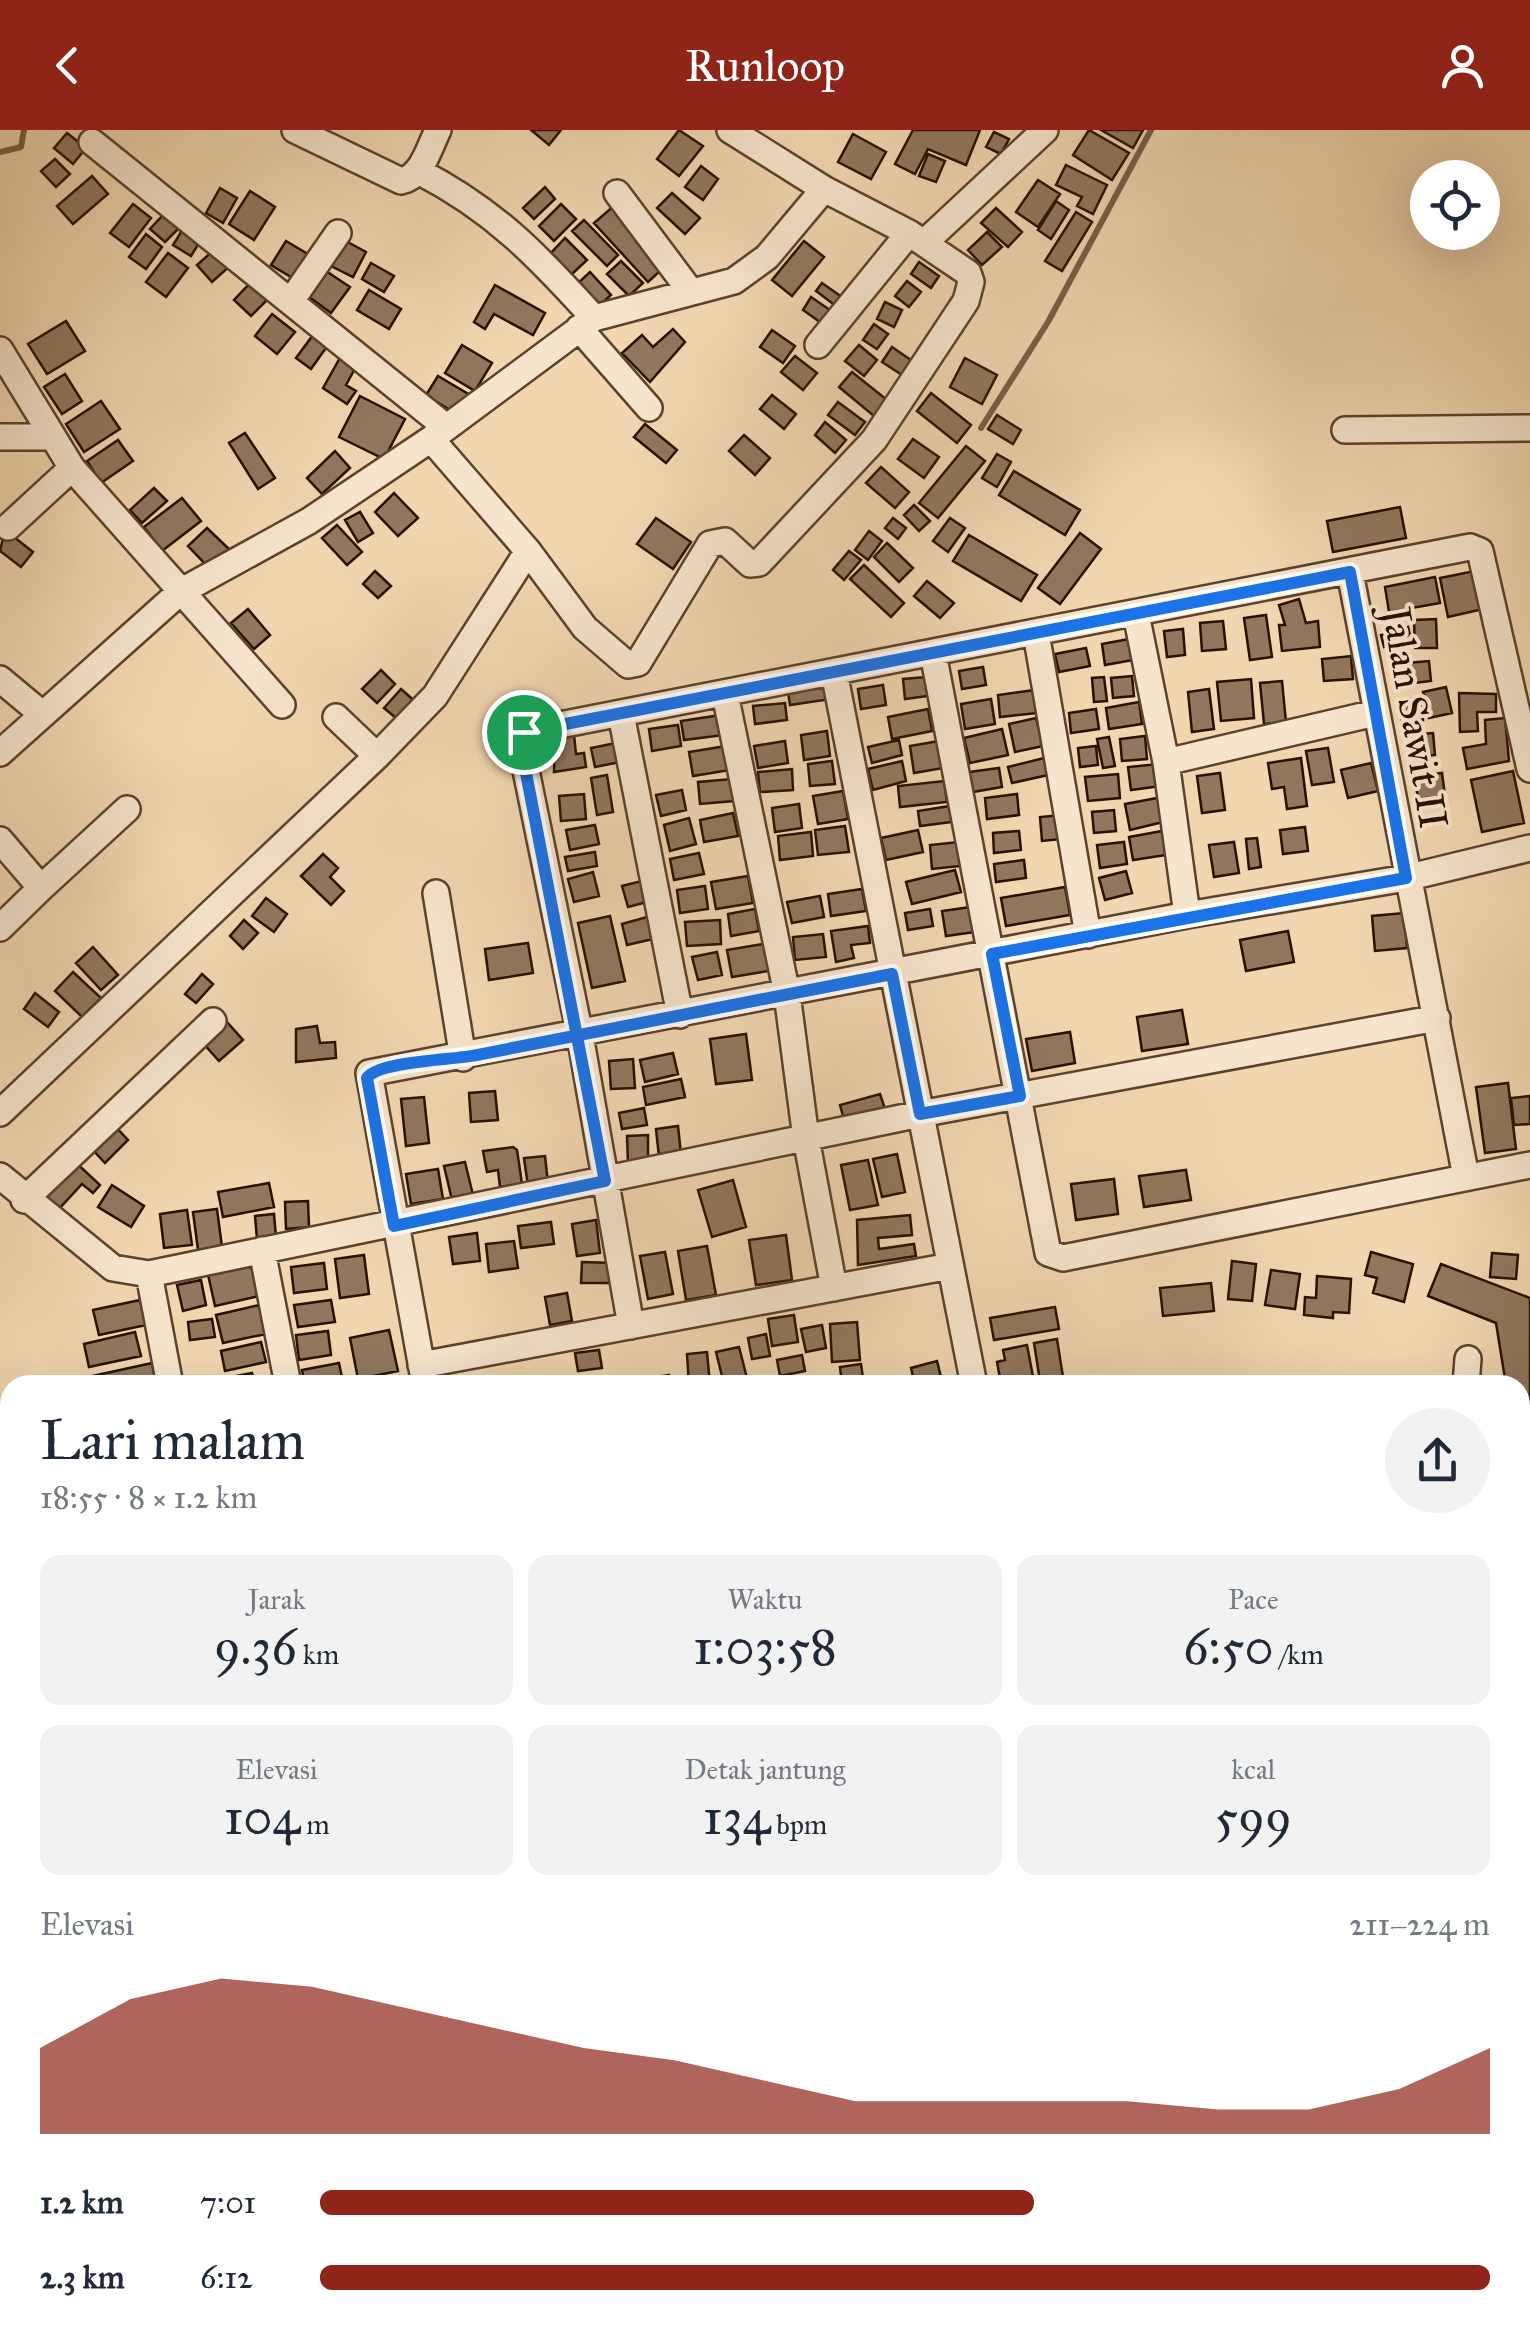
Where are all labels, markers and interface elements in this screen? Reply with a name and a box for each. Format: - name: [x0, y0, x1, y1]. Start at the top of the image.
- icon: back: [40, 38, 95, 93]
- text: Runloop: [685, 38, 845, 93]
- icon: person: [1435, 38, 1490, 93]
- map controls: [1410, 160, 1500, 250]
- button: locate: [1410, 160, 1500, 250]
- street label: Jalan Sawit II: [1371, 600, 1459, 832]
- pin: [482, 690, 567, 775]
- icon: arrive: [497, 705, 552, 760]
- text: Lari malam: [40, 1407, 305, 1474]
- button: share: [1385, 1408, 1490, 1513]
- text: 18:55 · 8 × 1.2 km: [40, 1478, 257, 1517]
- text: Jarak: [248, 1582, 306, 1617]
- text: Waktu: [728, 1582, 802, 1617]
- text: Pace: [1228, 1582, 1279, 1617]
- text: 9.36: [214, 1617, 297, 1678]
- text: 1:03:58: [693, 1617, 837, 1678]
- text: 6:50: [1183, 1617, 1274, 1678]
- text: km: [297, 1637, 339, 1672]
- text: /km: [1274, 1637, 1324, 1672]
- text: Elevasi: [236, 1752, 318, 1787]
- text: Detak jantung: [684, 1752, 846, 1787]
- text: kcal: [1231, 1752, 1275, 1787]
- text: 104: [224, 1787, 300, 1848]
- text: 134: [703, 1787, 770, 1848]
- text: 599: [1215, 1787, 1292, 1848]
- text: m: [300, 1807, 330, 1842]
- text: bpm: [770, 1807, 827, 1842]
- text: Elevasi: [40, 1905, 134, 1944]
- text: 211–224 m: [1349, 1905, 1490, 1944]
- text: 1.2 km: [40, 2183, 124, 2222]
- text: 7:01: [200, 2183, 256, 2222]
- text: 2.3 km: [40, 2258, 125, 2297]
- text: 6:12: [200, 2258, 253, 2297]

